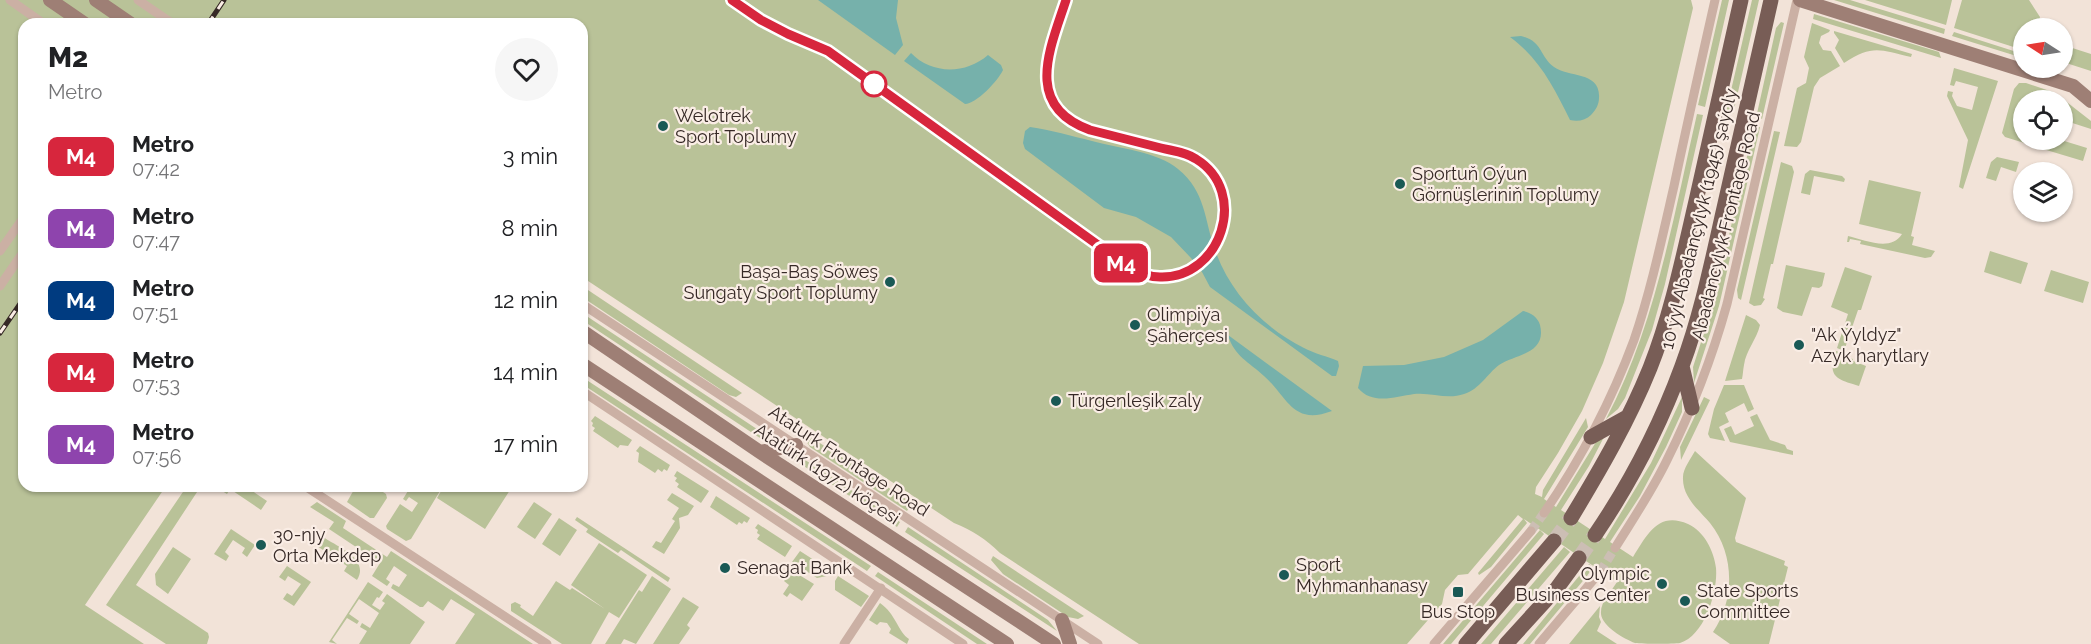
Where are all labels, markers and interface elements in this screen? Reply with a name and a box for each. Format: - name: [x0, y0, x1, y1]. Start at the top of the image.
- north arrow: [2013, 18, 2073, 78]
- map controls: [2013, 18, 2073, 222]
- button: heart: [495, 38, 558, 101]
- text: M2: [48, 41, 88, 74]
- unlabelled marker: [861, 71, 887, 97]
- text: Metro: [48, 80, 102, 104]
- street label: 10 ýyl Abadançylyk (1945) şaýoly: [1656, 86, 1741, 351]
- button: locate: [2013, 90, 2073, 150]
- place label: Welotrek Sport Toplumy: [675, 105, 797, 147]
- street label: Abadancylyk Frontage Road: [1687, 109, 1764, 342]
- marker: Welotrek Sport Toplumy: [656, 119, 670, 133]
- text: Metro: [132, 131, 194, 157]
- text: 3 min: [503, 143, 558, 169]
- text: M4: [66, 144, 96, 169]
- text: 07:42: [132, 157, 180, 181]
- button: layers: [2013, 162, 2073, 222]
- place label: Sportuň Oýun Görnüşleriniň Toplumy: [1412, 163, 1599, 205]
- marker: Sportuň Oýun Görnüşleriniň Toplumy: [1393, 177, 1407, 191]
- text: Metro: [132, 203, 194, 229]
- text: 8 min: [502, 215, 558, 241]
- text: M4: [66, 216, 96, 241]
- text: 07:47: [132, 229, 180, 253]
- line badge: M4: [1094, 244, 1148, 282]
- text: M4: [1106, 251, 1136, 276]
- place label: Başa-Baş Söweş Sungaty Sport Toplumy: [684, 261, 878, 303]
- text: Metro: [132, 275, 194, 301]
- marker: Başa-Baş Söweş Sungaty Sport Toplumy: [883, 275, 897, 289]
- text: 12 min: [494, 287, 558, 313]
- text: M4: [66, 288, 96, 313]
- text: 07:51: [132, 301, 178, 325]
- place label: Olimpiýa Şäherçesi: [1147, 304, 1228, 346]
- marker: Olimpiýa Şäherçesi: [1128, 318, 1142, 332]
- place label: "Ak Ýyldyz" Azyk harytlary: [1811, 323, 1929, 366]
- marker: "Ak Ýyldyz" Azyk harytlary: [1792, 338, 1806, 352]
- text: Metro: [132, 347, 194, 373]
- text: 14 min: [493, 359, 558, 385]
- text: M4: [66, 360, 96, 385]
- text: 07:53: [132, 373, 180, 397]
- place label: Türgenleşik zaly: [1068, 390, 1202, 411]
- marker: Türgenleşik zaly: [1049, 394, 1063, 408]
- street label: Ataturk Frontage Road: [765, 401, 933, 520]
- text: Metro: [132, 419, 194, 445]
- street label: Atatürk (1972) köçesi: [751, 419, 904, 528]
- text: 17 min: [493, 431, 558, 457]
- text: M4: [66, 432, 96, 457]
- text: 07:56: [132, 445, 182, 469]
- place label: 30-njy Orta Mekdep: [273, 524, 381, 566]
- marker: 30-njy Orta Mekdep: [254, 538, 268, 552]
- place label: Sport Myhmanhanasy: [1296, 554, 1428, 596]
- place label: Senagat Bank: [737, 557, 853, 578]
- marker: Senagat Bank: [718, 561, 732, 575]
- place label: Olympic Business Center: [1516, 563, 1651, 605]
- marker: Sport Myhmanhanasy: [1277, 568, 1291, 582]
- marker: Olympic Business Center: [1655, 577, 1669, 591]
- place label: State Sports Committee: [1697, 580, 1799, 622]
- marker: Bus Stop: [1451, 585, 1465, 599]
- marker: State Sports Committee: [1678, 594, 1692, 608]
- place label: Bus Stop: [1421, 601, 1495, 622]

